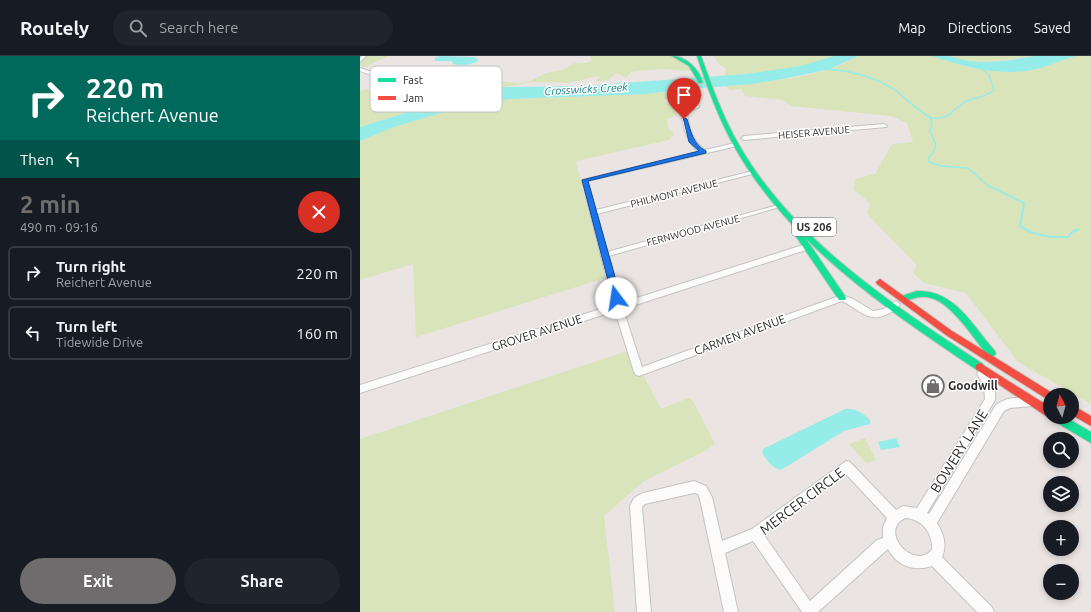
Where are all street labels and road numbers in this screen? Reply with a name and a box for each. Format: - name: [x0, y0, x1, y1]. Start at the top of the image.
- street label: HEISER AVENUE: [778, 124, 851, 141]
- street label: PHILMONT AVENUE: [629, 177, 719, 210]
- street label: FERNWOOD AVENUE: [645, 213, 741, 248]
- road number: US 206: [792, 218, 836, 236]
- street label: GROVER AVENUE: [490, 312, 584, 353]
- street label: CARMEN AVENUE: [692, 312, 788, 357]
- street label: BOWERY LANE: [927, 406, 991, 495]
- street label: MERCER CIRCLE: [757, 464, 847, 538]

